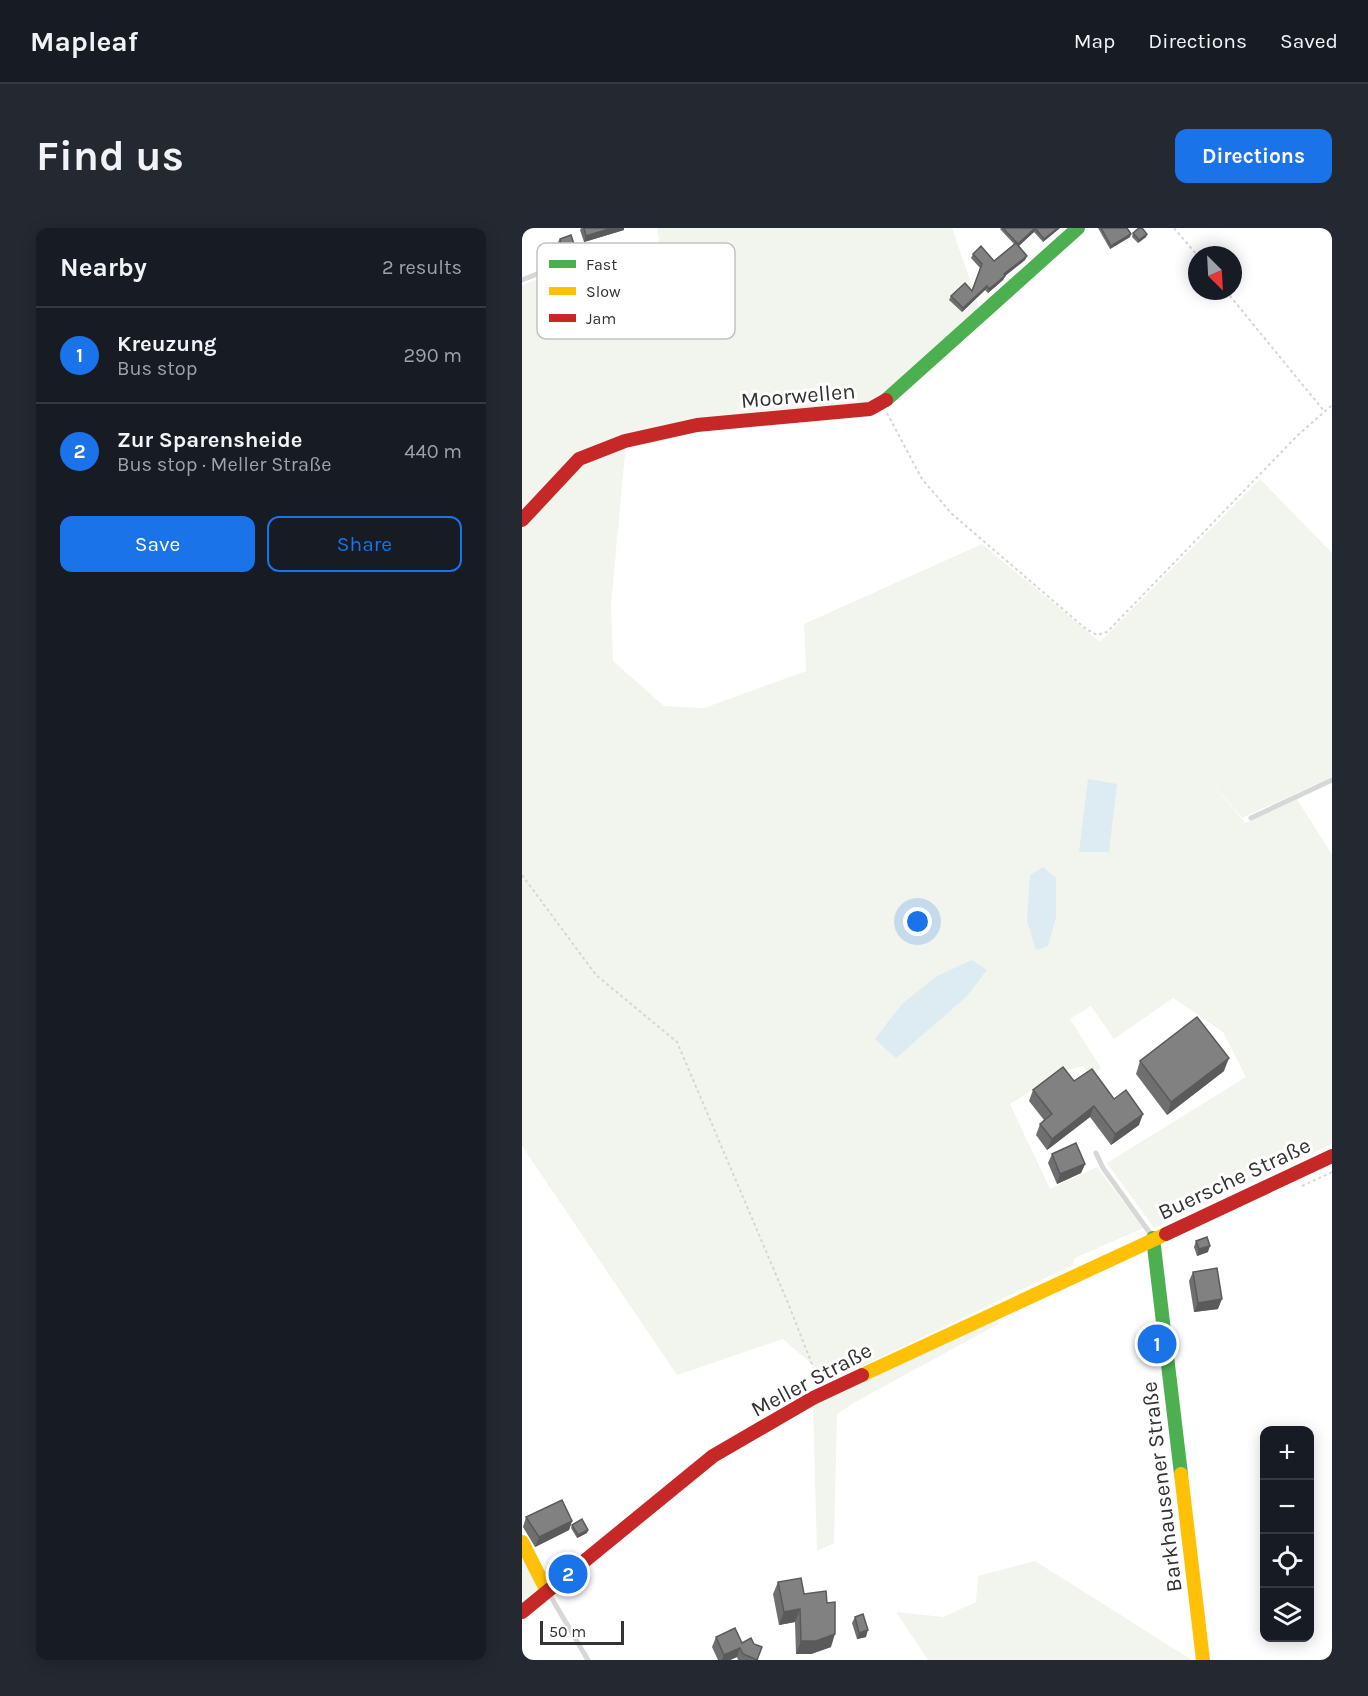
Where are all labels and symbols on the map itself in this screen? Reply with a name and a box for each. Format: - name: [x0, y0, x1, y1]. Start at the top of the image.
- legend: [537, 243, 735, 339]
- north arrow: [1188, 246, 1242, 300]
- text: Fast: [586, 255, 617, 274]
- text: Slow: [586, 282, 621, 301]
- text: Jam: [586, 309, 616, 328]
- street label: Moorwellen: [740, 378, 856, 414]
- your location: [903, 907, 932, 936]
- street label: Buersche Straße: [1154, 1132, 1315, 1226]
- pin: 1: [1138, 1322, 1176, 1366]
- street label: Meller Straße: [747, 1337, 876, 1423]
- street label: Barkhausener Straße: [1136, 1380, 1188, 1594]
- pin: 2: [548, 1552, 588, 1596]
- scale bar: [540, 1618, 624, 1646]

